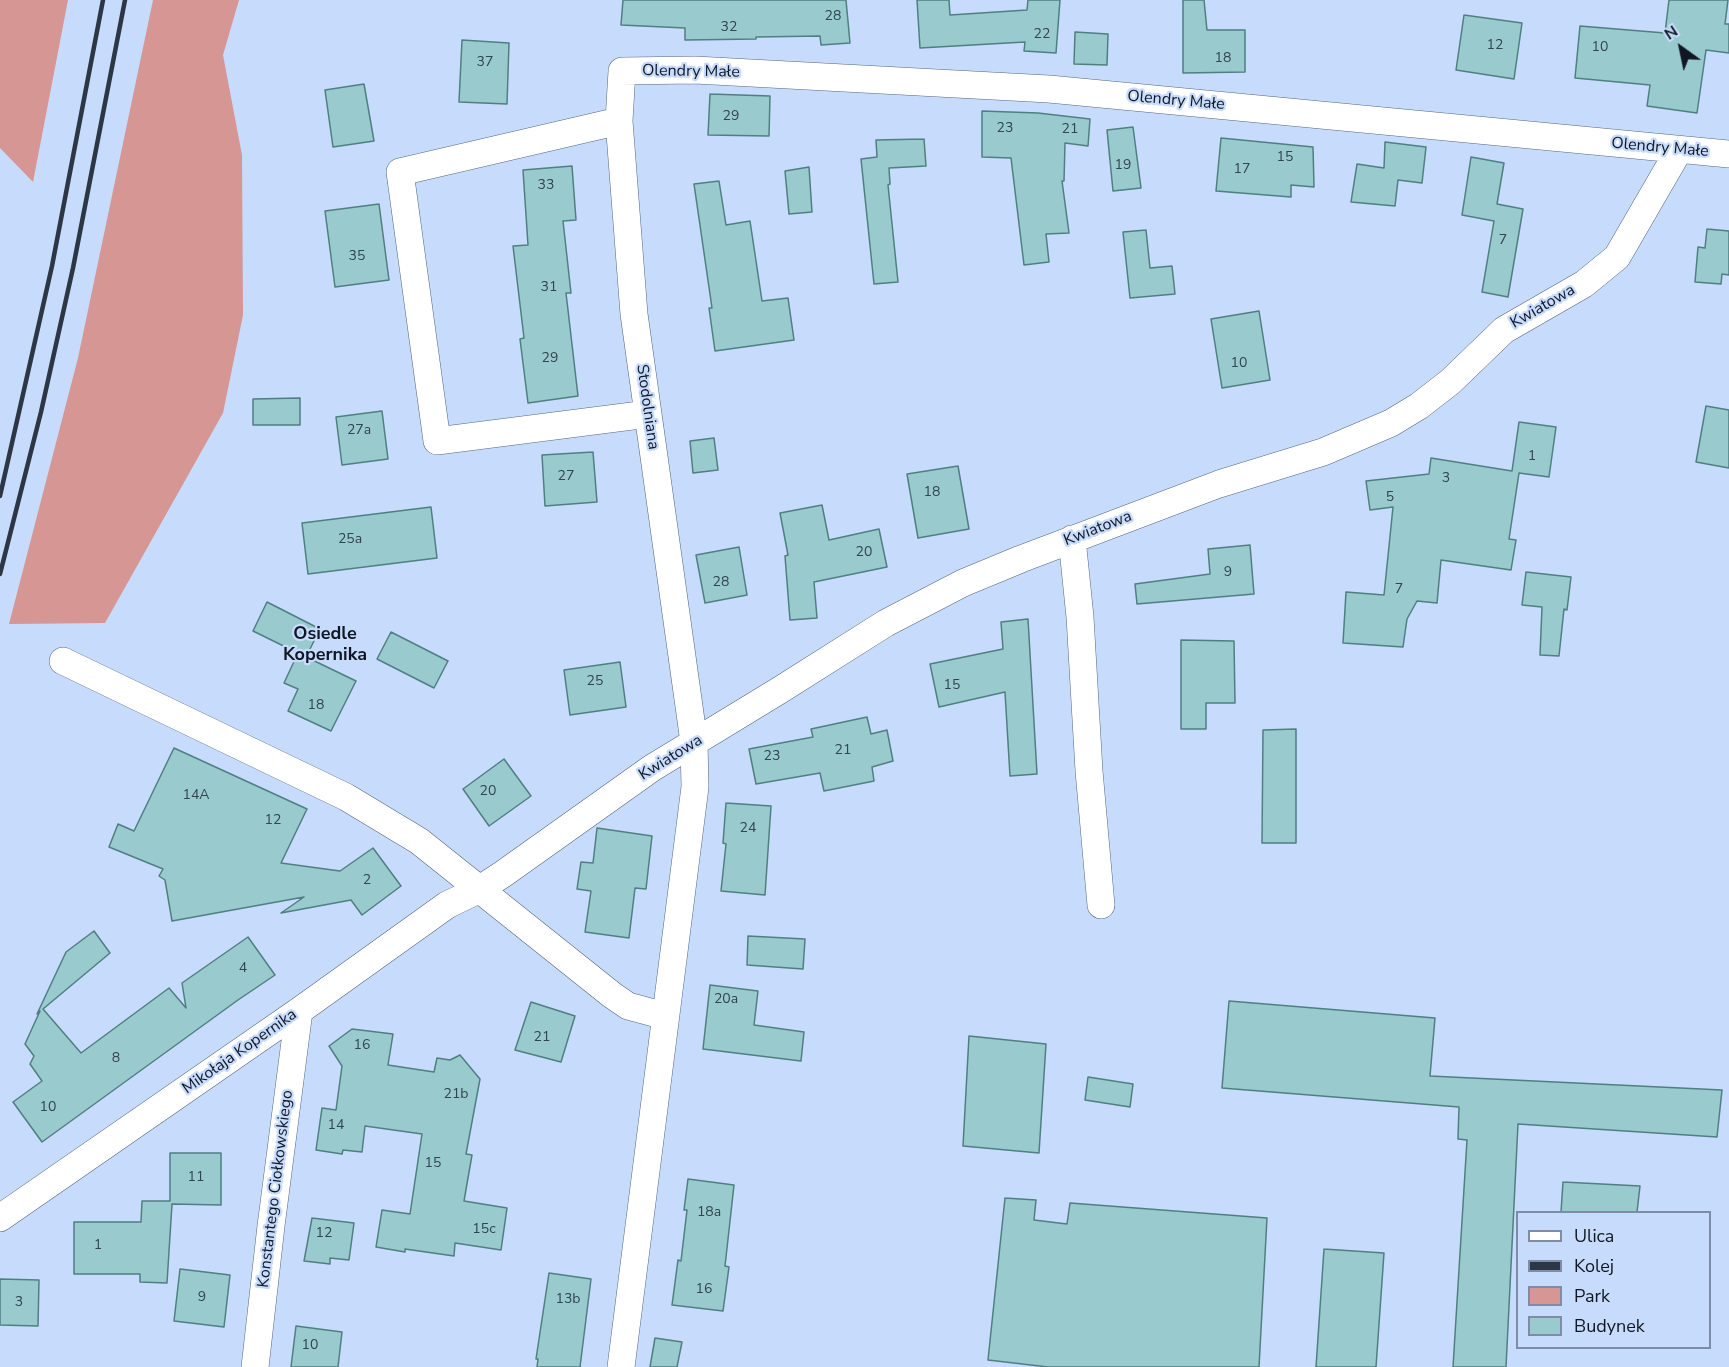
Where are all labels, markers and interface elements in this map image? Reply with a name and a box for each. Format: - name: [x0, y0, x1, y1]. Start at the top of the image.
- house number: 28: [825, 9, 841, 25]
- north arrow: [1651, 18, 1711, 78]
- house number: 32: [721, 20, 737, 36]
- text: N: [1660, 20, 1682, 45]
- house number: 22: [1034, 27, 1050, 43]
- house number: 12: [1487, 38, 1503, 54]
- house number: 10: [1592, 40, 1608, 56]
- house number: 18: [1215, 51, 1231, 67]
- house number: 37: [477, 55, 493, 71]
- street label: Olendry Małe: [642, 62, 740, 82]
- street label: Olendry Małe: [1126, 87, 1226, 115]
- house number: 29: [723, 109, 739, 125]
- house number: 23: [997, 121, 1013, 137]
- house number: 21: [1062, 122, 1078, 138]
- street label: Olendry Małe: [1610, 134, 1710, 162]
- house number: 15: [1277, 150, 1293, 166]
- house number: 19: [1115, 158, 1131, 174]
- house number: 17: [1234, 162, 1250, 178]
- house number: 33: [538, 178, 554, 194]
- house number: 7: [1499, 233, 1507, 249]
- house number: 35: [349, 249, 365, 265]
- house number: 31: [541, 280, 557, 296]
- street label: Kwiatowa: [1507, 281, 1579, 333]
- house number: 29: [542, 351, 558, 367]
- house number: 10: [1231, 356, 1247, 372]
- street label: Stodolniana: [632, 363, 662, 451]
- house number: 27a: [347, 423, 371, 439]
- house number: 1: [1528, 449, 1536, 465]
- house number: 27: [558, 469, 574, 485]
- house number: 3: [1442, 471, 1450, 487]
- house number: 18: [924, 485, 940, 501]
- house number: 5: [1386, 490, 1394, 506]
- street label: Kwiatowa: [1061, 507, 1135, 551]
- house number: 25a: [338, 532, 362, 548]
- house number: 20: [856, 545, 872, 561]
- house number: 9: [1224, 565, 1232, 581]
- house number: 28: [713, 575, 729, 591]
- house number: 7: [1395, 582, 1403, 598]
- district label: Osiedle Kopernika: [283, 624, 367, 666]
- house number: 25: [587, 674, 603, 690]
- house number: 15: [944, 678, 960, 694]
- house number: 18: [308, 698, 324, 714]
- street label: Kwiatowa: [636, 731, 706, 785]
- house number: 21: [835, 743, 851, 759]
- house number: 23: [764, 749, 780, 765]
- house number: 20: [480, 784, 496, 800]
- house number: 14A: [182, 788, 210, 804]
- house number: 12: [265, 813, 281, 829]
- house number: 24: [740, 821, 756, 837]
- house number: 2: [363, 873, 371, 889]
- house number: 4: [239, 961, 247, 977]
- house number: 20a: [714, 992, 738, 1008]
- street label: Mikołaja Kopernika: [179, 1005, 301, 1099]
- house number: 21: [534, 1030, 550, 1046]
- house number: 16: [354, 1038, 370, 1054]
- house number: 8: [112, 1051, 120, 1067]
- house number: 21b: [444, 1087, 468, 1103]
- street label: Konstantego Ciołkowskiego: [254, 1089, 298, 1289]
- house number: 10: [40, 1100, 56, 1116]
- house number: 14: [328, 1118, 344, 1134]
- house number: 15: [425, 1156, 441, 1172]
- house number: 11: [188, 1170, 204, 1186]
- house number: 18a: [697, 1205, 721, 1221]
- legend: [1516, 1211, 1711, 1349]
- house number: 15c: [472, 1222, 496, 1238]
- text: Ulica: [1574, 1224, 1614, 1248]
- house number: 12: [316, 1226, 332, 1242]
- house number: 1: [94, 1238, 102, 1254]
- text: Kolej: [1574, 1254, 1614, 1278]
- house number: 16: [696, 1282, 712, 1298]
- text: Park: [1574, 1284, 1610, 1308]
- house number: 9: [198, 1290, 206, 1306]
- house number: 13b: [556, 1292, 580, 1308]
- house number: 3: [15, 1295, 23, 1311]
- text: Budynek: [1574, 1314, 1645, 1338]
- house number: 10: [302, 1338, 318, 1354]

